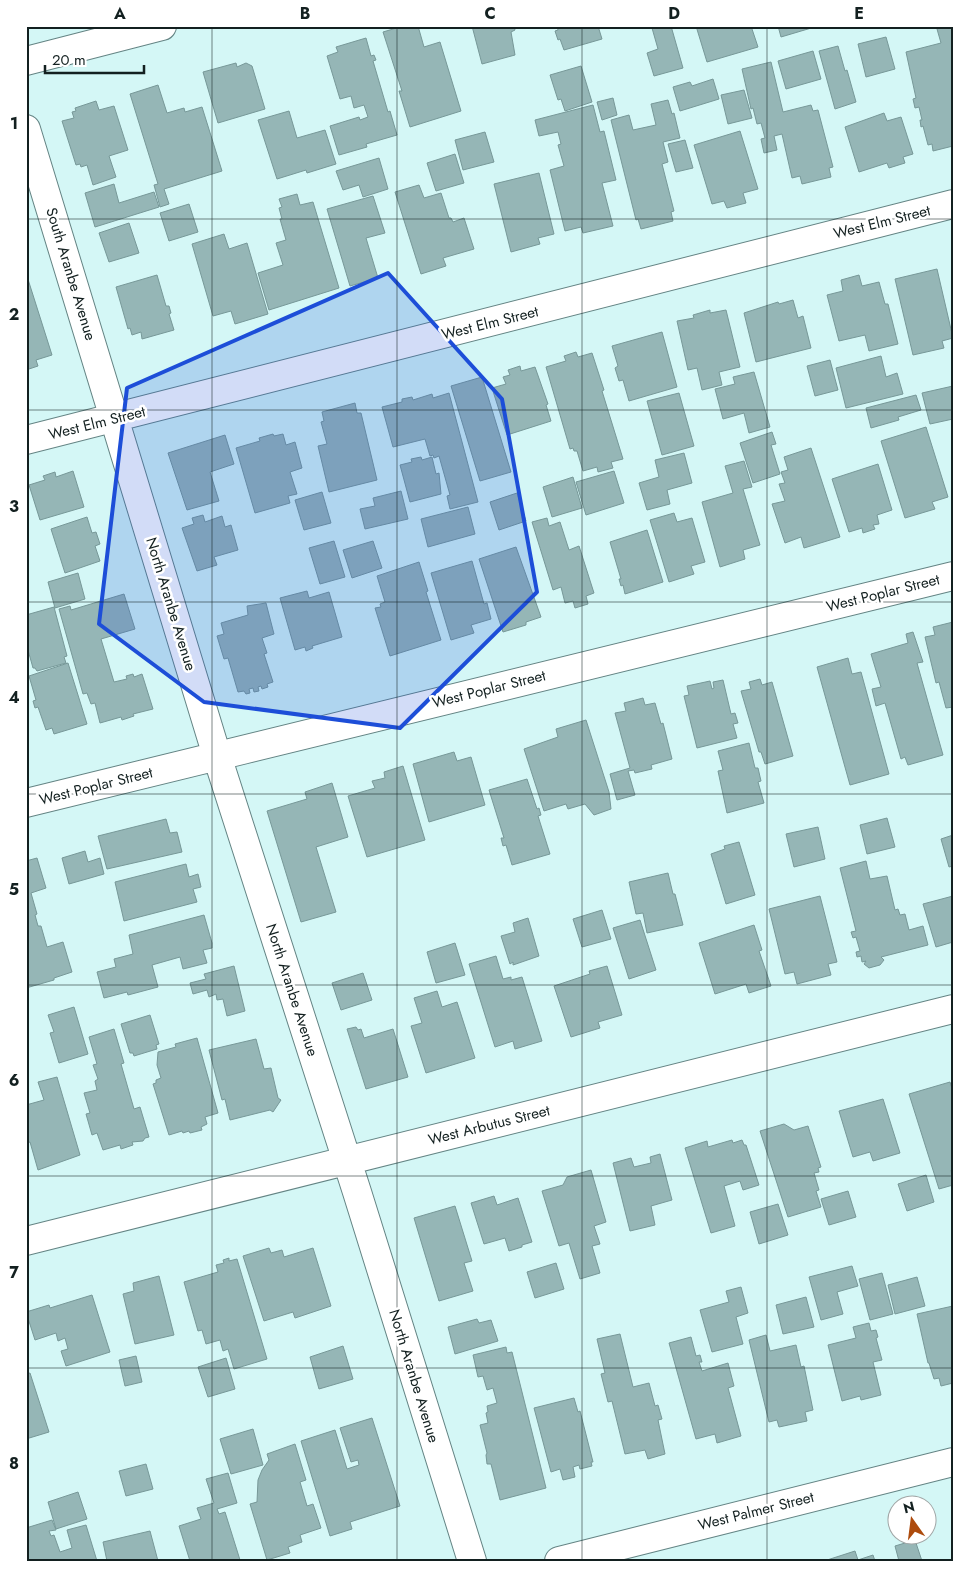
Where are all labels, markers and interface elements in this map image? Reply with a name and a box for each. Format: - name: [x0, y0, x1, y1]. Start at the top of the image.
- text: A: [113, 2, 126, 25]
- text: B: [300, 2, 310, 25]
- text: C: [484, 2, 496, 25]
- text: D: [668, 2, 680, 25]
- text: E: [854, 2, 864, 25]
- scale bar: [45, 42, 144, 74]
- text: 20 m: [52, 49, 86, 71]
- text: 1: [10, 112, 18, 135]
- street label: West Elm Street: [831, 199, 933, 245]
- street label: South Aranbe Avenue: [40, 205, 102, 343]
- street label: West Elm Street: [439, 300, 541, 346]
- text: 2: [9, 303, 19, 326]
- street label: West Elm Street: [46, 400, 148, 446]
- text: 3: [9, 495, 19, 518]
- street label: North Aranbe Avenue: [140, 535, 202, 674]
- street label: West Poplar Street: [824, 568, 942, 618]
- street label: West Poplar Street: [430, 664, 548, 714]
- text: 4: [8, 686, 20, 709]
- street label: West Poplar Street: [37, 761, 155, 811]
- text: 5: [9, 878, 19, 901]
- street label: North Aranbe Avenue: [260, 921, 324, 1060]
- text: 6: [9, 1069, 19, 1092]
- street label: West Arbutus Street: [426, 1099, 553, 1151]
- text: 7: [9, 1261, 19, 1284]
- street label: North Aranbe Avenue: [383, 1307, 445, 1446]
- text: 8: [9, 1452, 19, 1475]
- street label: West Palmer Street: [696, 1486, 817, 1536]
- north arrow: [886, 1494, 936, 1544]
- text: N: [901, 1496, 917, 1518]

